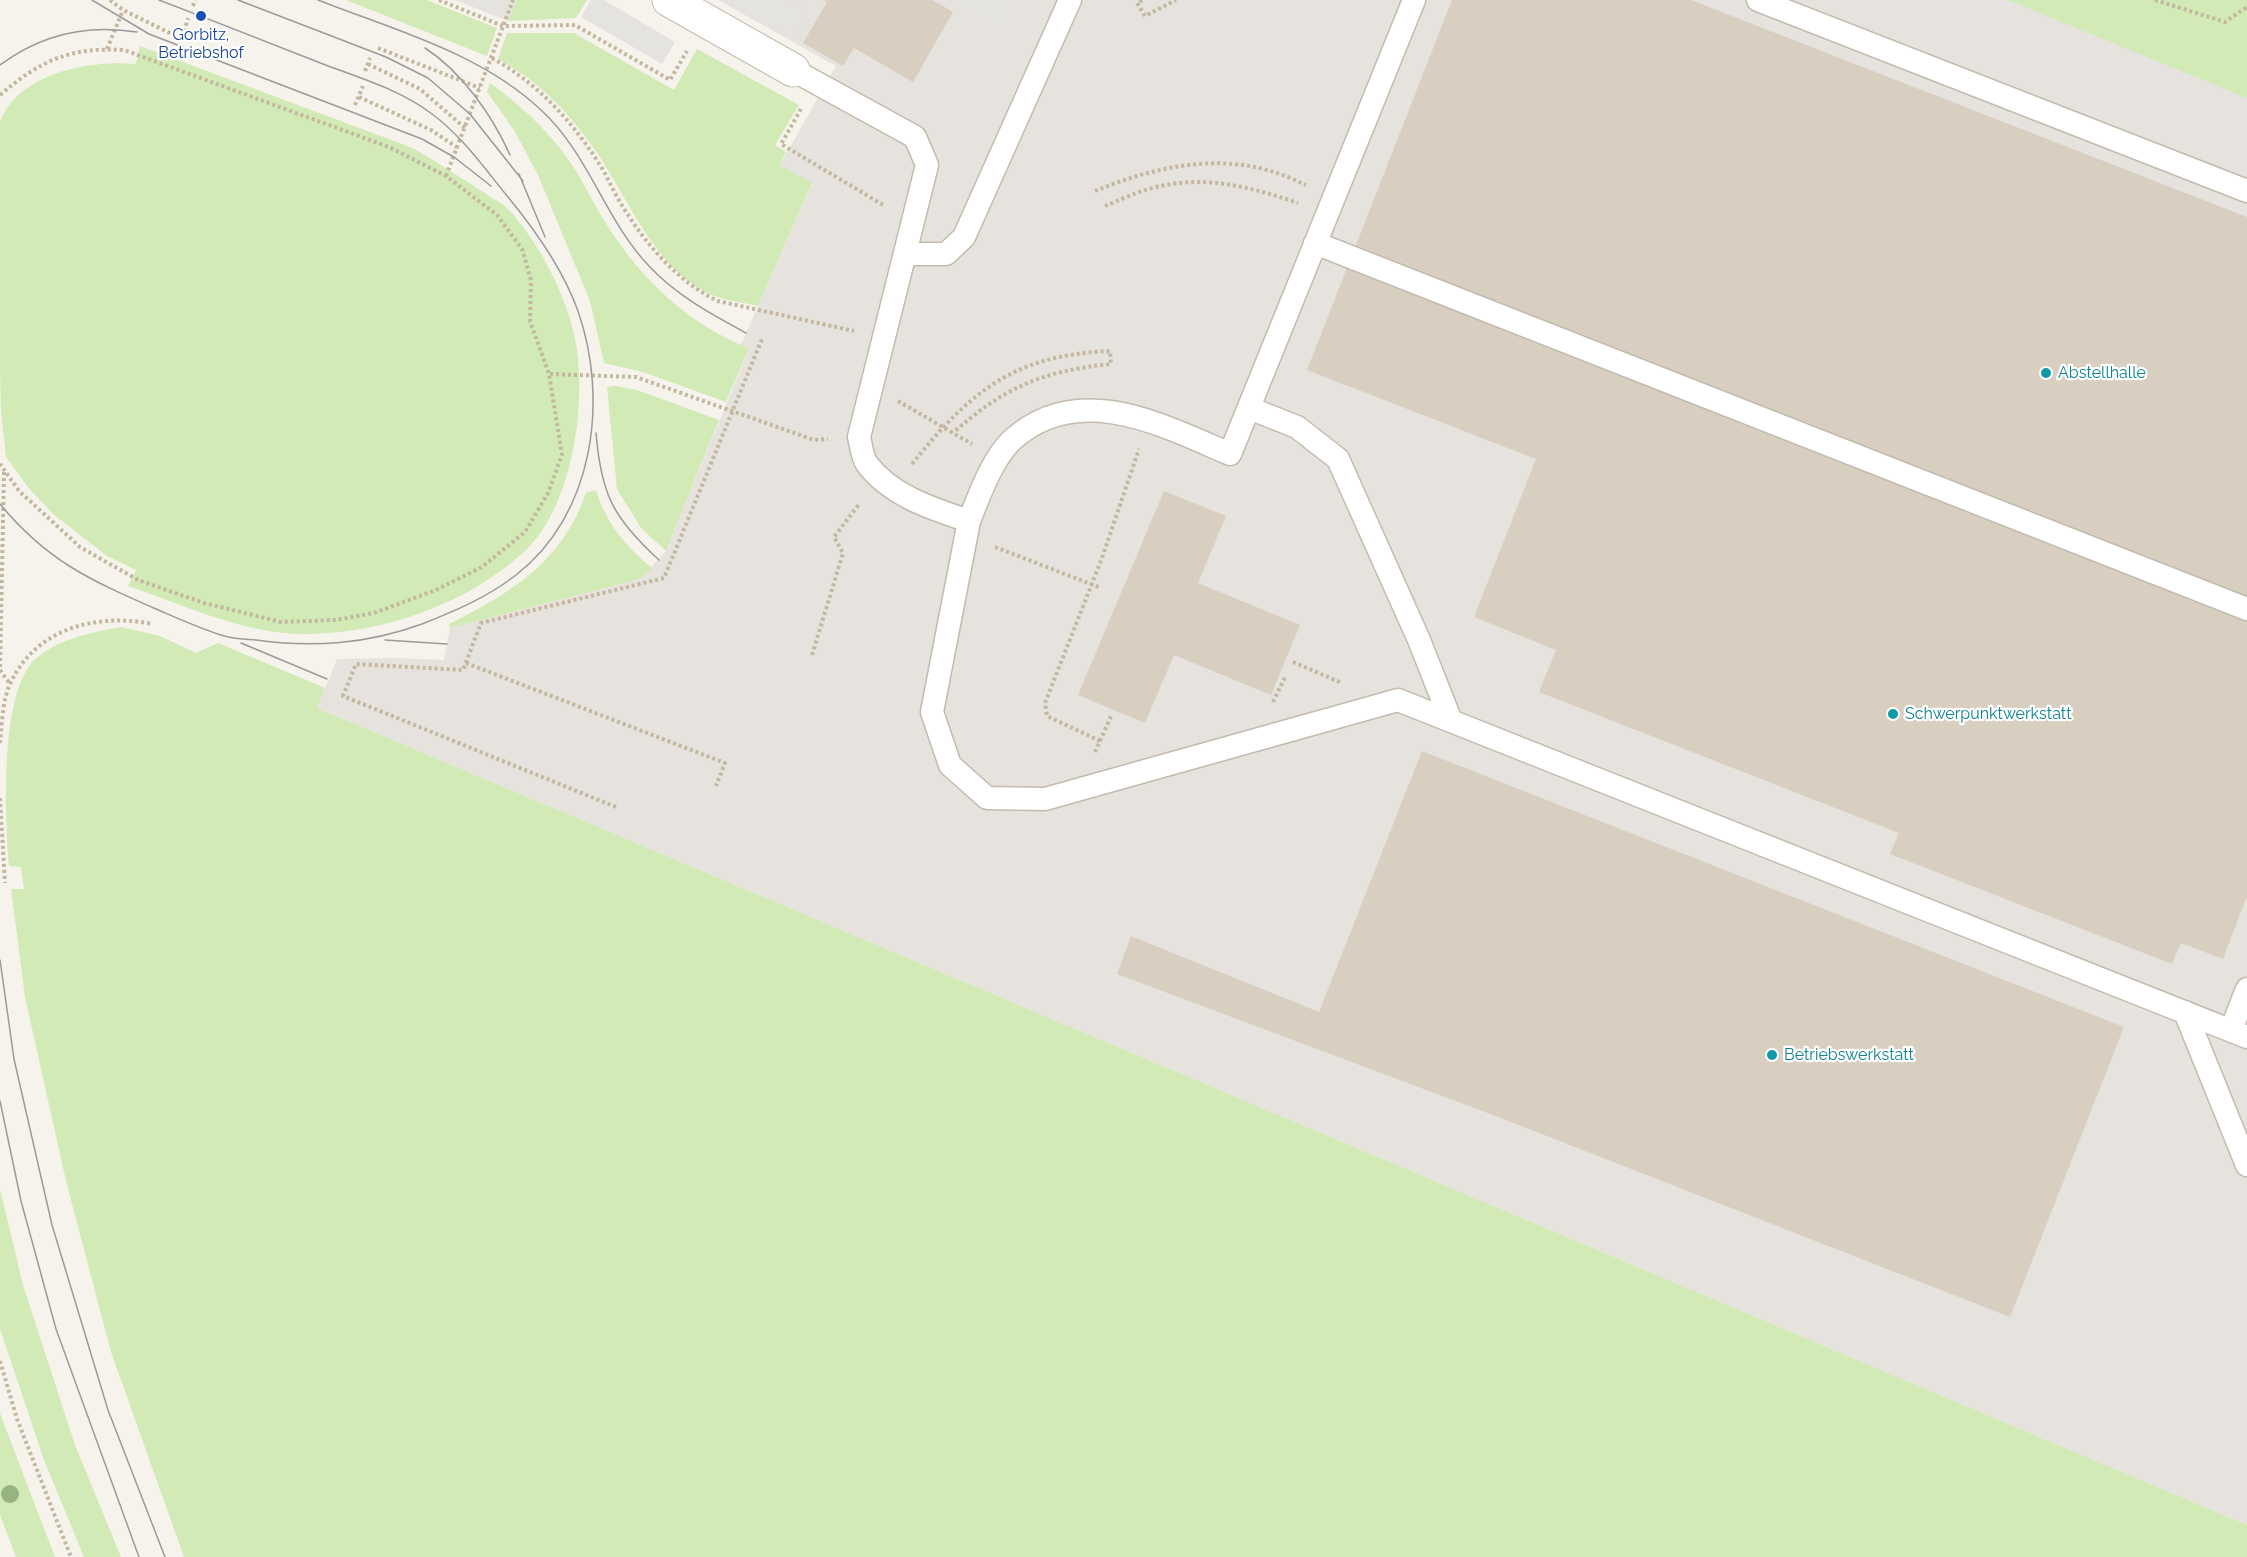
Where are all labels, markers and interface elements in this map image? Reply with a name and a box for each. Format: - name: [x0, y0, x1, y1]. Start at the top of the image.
- marker: Gorbitz, Betriebshof: [194, 9, 208, 23]
- place label: Gorbitz, Betriebshof: [158, 25, 244, 63]
- place label: Abstellhalle: [2058, 363, 2146, 383]
- marker: Abstellhalle: [2039, 366, 2053, 380]
- place label: Schwerpunktwerkstatt: [1905, 704, 2072, 724]
- marker: Schwerpunktwerkstatt: [1886, 707, 1900, 721]
- place label: Betriebswerkstatt: [1784, 1045, 1914, 1065]
- marker: Betriebswerkstatt: [1765, 1048, 1779, 1062]

